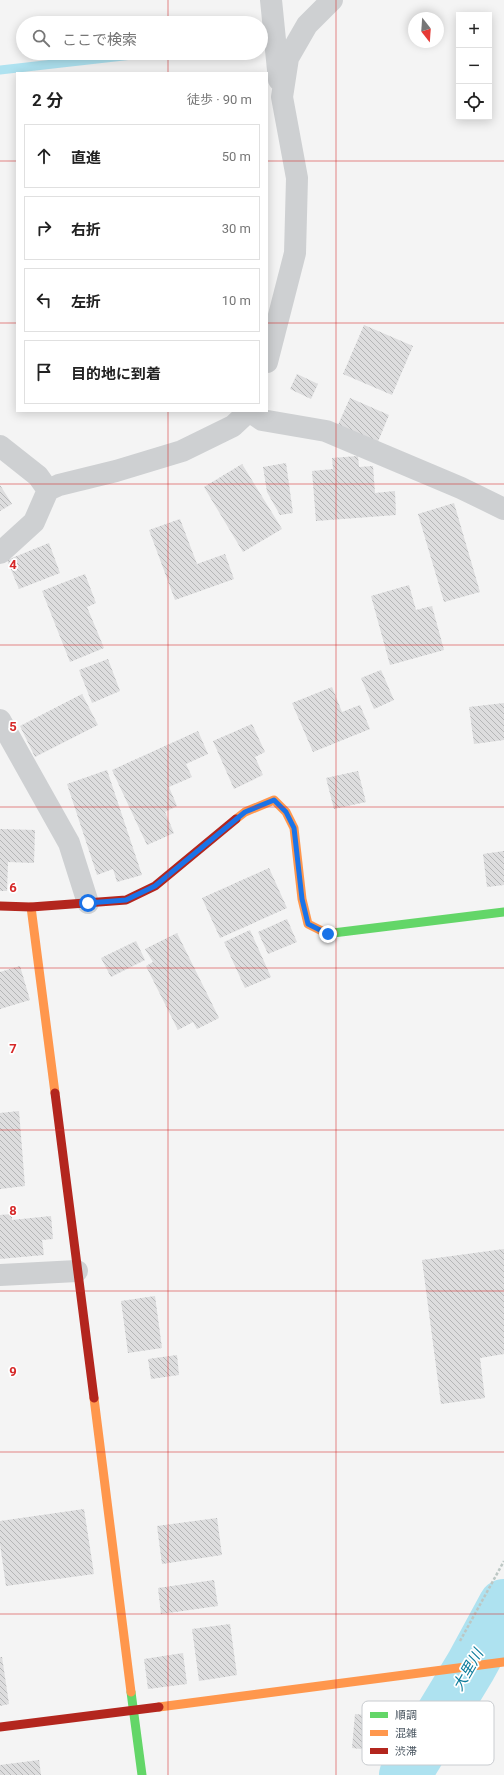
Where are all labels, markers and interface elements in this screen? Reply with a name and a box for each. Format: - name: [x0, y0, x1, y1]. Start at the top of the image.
- north arrow: [408, 12, 444, 48]
- map controls: [456, 12, 492, 120]
- button: +: [456, 12, 492, 48]
- search box: [16, 16, 268, 60]
- icon: search: [30, 27, 52, 49]
- text: ここで検索: [62, 31, 137, 49]
- button: −: [456, 48, 492, 84]
- button: locate: [456, 84, 492, 120]
- text: 2 分: [32, 90, 63, 110]
- text: 徒歩 · 90 m: [187, 92, 252, 107]
- icon: ahead: [33, 145, 55, 167]
- text: 直進: [71, 149, 101, 167]
- text: 50 m: [222, 149, 251, 164]
- icon: right: [33, 217, 55, 239]
- text: 右折: [71, 221, 101, 239]
- text: 30 m: [222, 221, 251, 236]
- icon: left: [33, 289, 55, 311]
- text: 左折: [71, 293, 101, 311]
- text: 10 m: [222, 293, 251, 308]
- icon: arrive: [33, 361, 55, 383]
- text: 目的地に到着: [71, 365, 161, 383]
- text: 4: [9, 557, 17, 572]
- text: 5: [9, 719, 17, 734]
- text: 6: [9, 880, 17, 895]
- route start: [79, 894, 97, 912]
- route end: [319, 925, 337, 943]
- text: 7: [9, 1041, 17, 1056]
- text: 8: [9, 1203, 17, 1218]
- text: 9: [9, 1364, 17, 1379]
- water label: 大里川: [449, 1644, 488, 1694]
- legend: [362, 1701, 494, 1765]
- text: 順調: [395, 1709, 417, 1722]
- text: 混雑: [395, 1727, 417, 1740]
- text: 渋滞: [395, 1745, 417, 1758]

